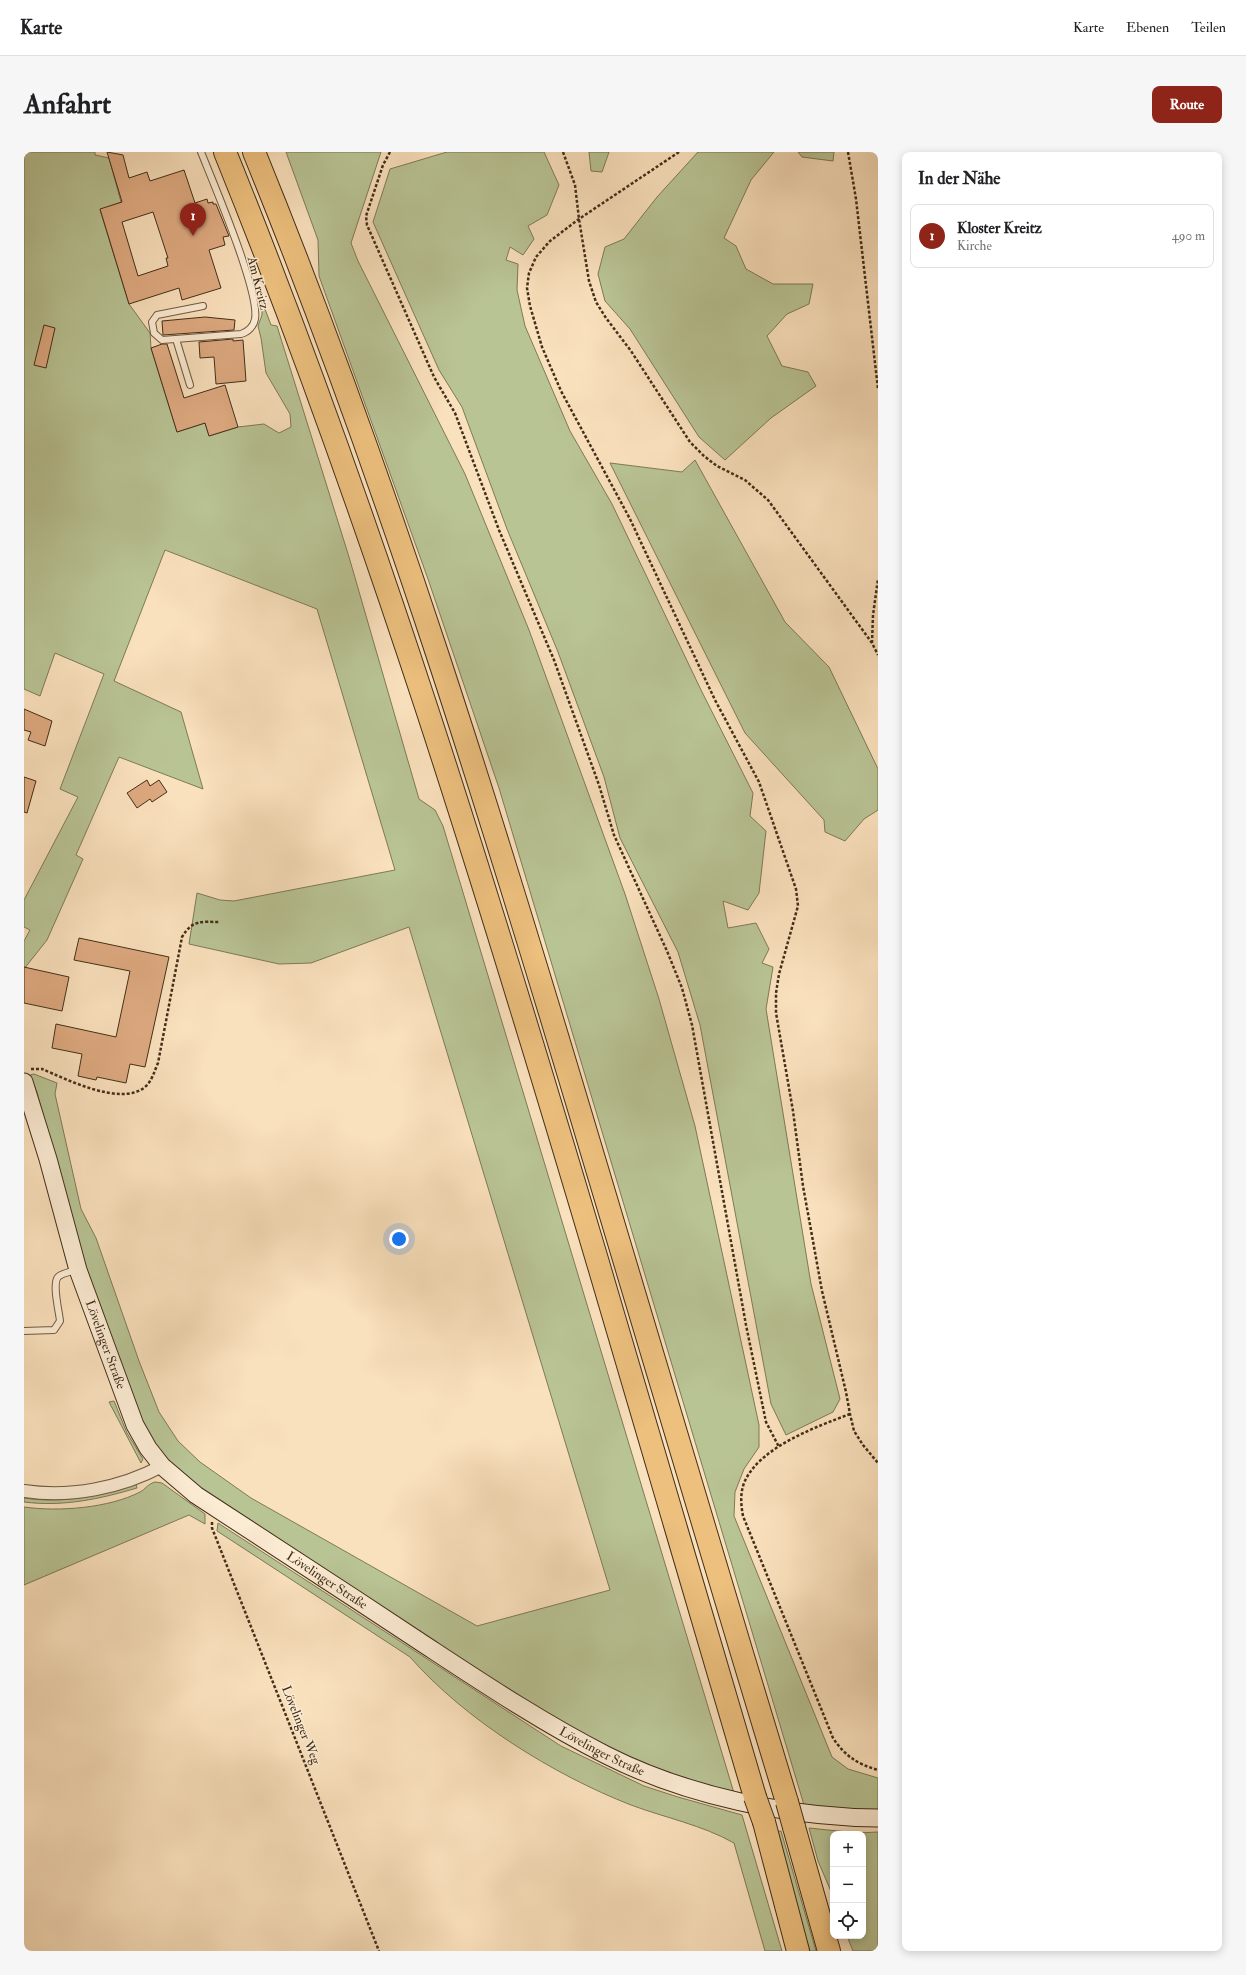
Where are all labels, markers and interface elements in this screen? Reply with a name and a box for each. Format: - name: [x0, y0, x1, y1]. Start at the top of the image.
- text: Karte: [20, 16, 62, 40]
- text: Karte: [1073, 19, 1104, 36]
- text: Ebenen: [1126, 19, 1169, 36]
- text: Teilen: [1191, 19, 1226, 36]
- button: Route: [1152, 86, 1222, 123]
- text: Anfahrt: [24, 87, 111, 122]
- text: In der Nähe: [918, 168, 1000, 189]
- pin: 1: [180, 203, 206, 236]
- text: Kloster Kreitz: [957, 219, 1042, 238]
- text: 1: [930, 228, 934, 244]
- text: 490 m: [1172, 228, 1205, 244]
- text: Kirche: [957, 238, 992, 254]
- street label: Am Kreitz: [243, 254, 272, 312]
- your location: [389, 1229, 409, 1249]
- street label: Lövelinger Straße: [82, 1298, 129, 1392]
- street label: Lövelinger Straße: [283, 1548, 371, 1613]
- street label: Lövelinger Weg: [278, 1683, 324, 1767]
- street label: Lövelinger Straße: [556, 1723, 647, 1780]
- map controls: [830, 1831, 866, 1939]
- button: +: [830, 1831, 866, 1867]
- button: −: [830, 1867, 866, 1903]
- button: locate: [830, 1903, 866, 1939]

